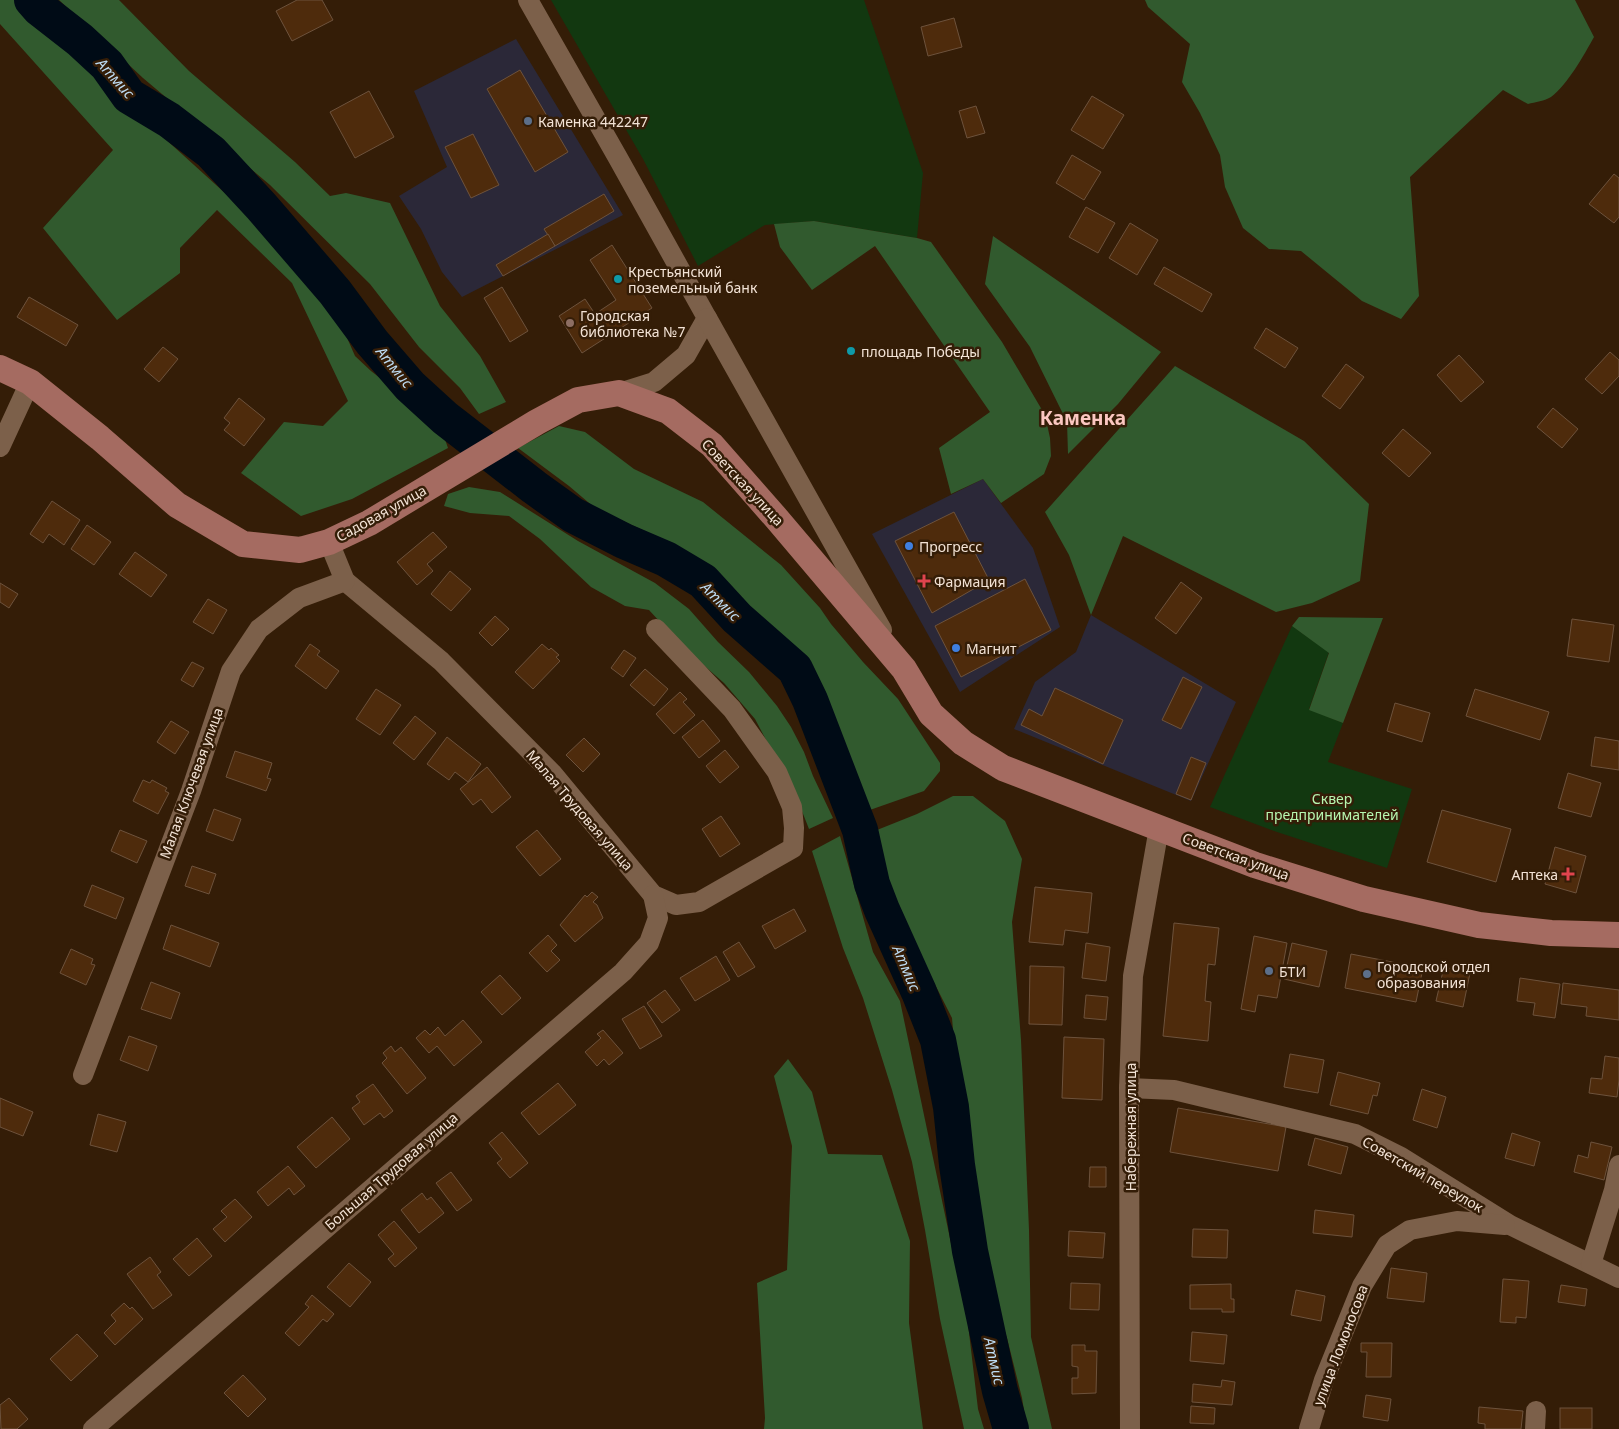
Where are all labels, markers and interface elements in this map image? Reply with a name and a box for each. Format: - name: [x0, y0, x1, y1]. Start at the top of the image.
- water label: Атмис: [92, 53, 140, 103]
- place label: Каменка 442247: [538, 112, 648, 131]
- marker: Каменка 442247: [522, 115, 534, 127]
- place label: Крестьянский поземельный банк: [628, 262, 758, 297]
- marker: Крестьянский поземельный банк: [612, 273, 624, 285]
- place label: Городская библиотека №7: [580, 306, 685, 341]
- marker: Городская библиотека №7: [564, 317, 576, 329]
- water label: Атмис: [371, 341, 418, 392]
- place label: площадь Победы: [861, 342, 980, 361]
- marker: площадь Победы: [845, 345, 857, 357]
- district label: Каменка: [1040, 405, 1126, 431]
- street label: Советская улица: [698, 434, 788, 530]
- street label: Садовая улица: [332, 480, 430, 546]
- place label: Прогресс: [919, 537, 982, 556]
- marker: Прогресс: [903, 540, 915, 552]
- place label: Фармация: [934, 572, 1006, 591]
- marker: Фармация: [918, 575, 930, 587]
- water label: Атмис: [696, 576, 745, 625]
- place label: Магнит: [966, 639, 1017, 658]
- marker: Магнит: [950, 642, 962, 654]
- street label: Малая Ключевая улица: [155, 705, 227, 861]
- street label: Малая Трудовая улица: [522, 746, 638, 874]
- park label: Сквер предпринимателей: [1265, 789, 1399, 824]
- street label: Советская улица: [1180, 828, 1292, 884]
- place label: Аптека: [1512, 865, 1558, 884]
- marker: Аптека: [1562, 868, 1574, 880]
- water label: Атмис: [888, 941, 926, 994]
- place label: Городской отдел образования: [1377, 957, 1490, 992]
- place label: БТИ: [1279, 962, 1306, 981]
- marker: БТИ: [1263, 965, 1275, 977]
- marker: Городской отдел образования: [1361, 968, 1373, 980]
- street label: Набережная улица: [1121, 1063, 1140, 1191]
- street label: Большая Трудовая улица: [320, 1108, 462, 1234]
- street label: Советский переулок: [1359, 1132, 1488, 1217]
- street label: улица Ломоносова: [1308, 1282, 1372, 1408]
- water label: Атмис: [980, 1334, 1010, 1387]

